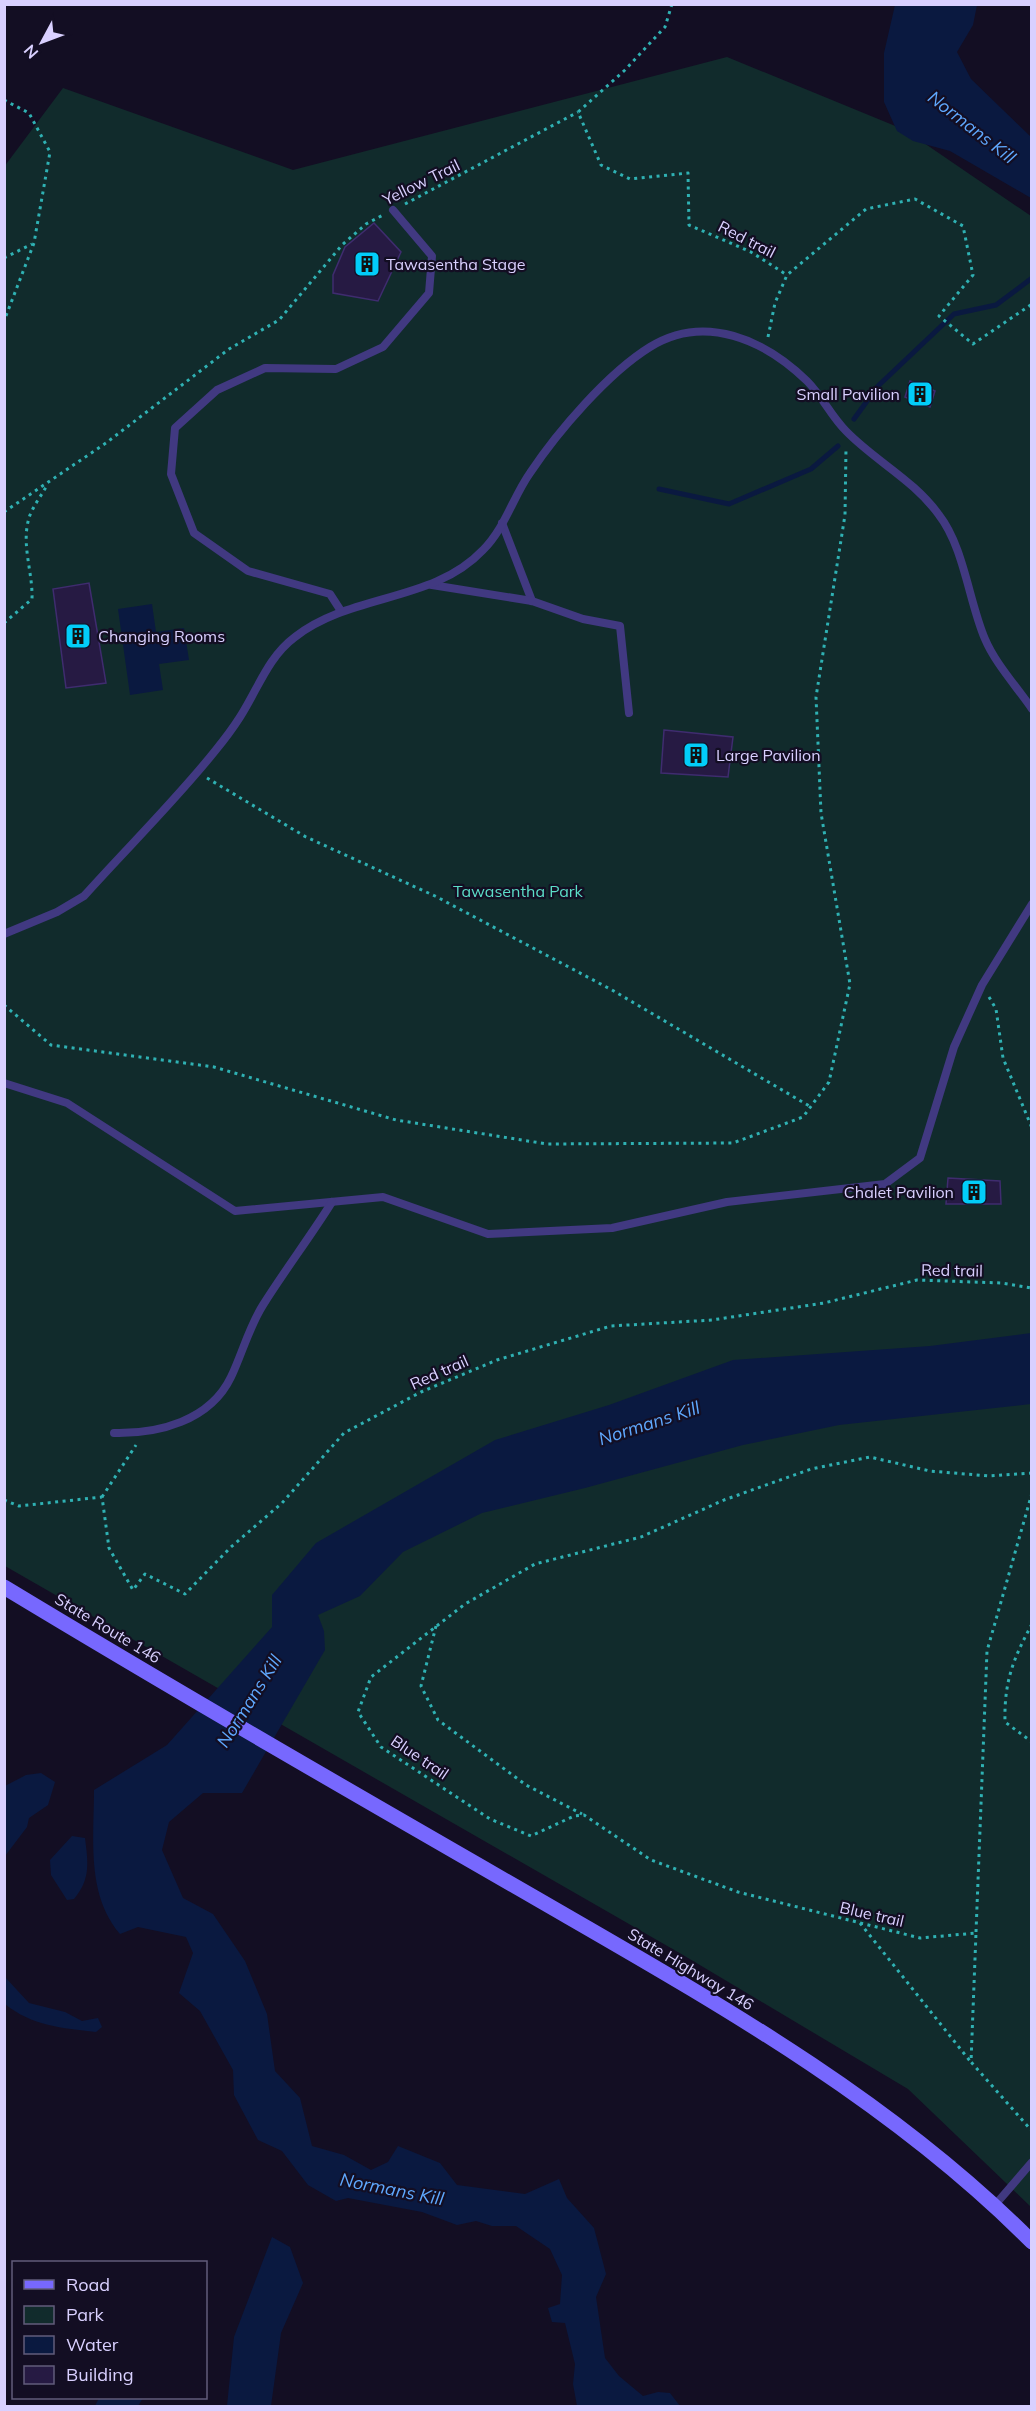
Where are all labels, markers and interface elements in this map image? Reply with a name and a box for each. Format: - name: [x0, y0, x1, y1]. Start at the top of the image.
- north arrow: [12, 12, 72, 72]
- text: N: [19, 41, 42, 63]
- water label: Normans Kill: [923, 86, 1021, 169]
- street label: Yellow Trail: [378, 155, 463, 210]
- street label: Red trail: [715, 216, 779, 262]
- building icon: Tawasentha Stage: [352, 249, 382, 279]
- place label: Tawasentha Stage: [386, 254, 526, 274]
- building icon: Small Pavilion: [905, 379, 935, 409]
- place label: Small Pavilion: [797, 384, 900, 404]
- building icon: Changing Rooms: [63, 621, 93, 651]
- place label: Changing Rooms: [98, 626, 225, 646]
- building icon: Large Pavilion: [681, 740, 711, 770]
- place label: Large Pavilion: [716, 745, 821, 765]
- park label: Tawasentha Park: [453, 881, 584, 901]
- building icon: Chalet Pavilion: [959, 1177, 989, 1207]
- place label: Chalet Pavilion: [844, 1182, 954, 1202]
- street label: Red trail: [921, 1259, 983, 1281]
- street label: Red trail: [407, 1350, 471, 1394]
- water label: Normans Kill: [595, 1396, 703, 1450]
- street label: State Route 146: [51, 1589, 165, 1667]
- water label: Normans Kill: [211, 1650, 287, 1752]
- street label: Blue trail: [387, 1730, 453, 1784]
- street label: Blue trail: [838, 1897, 906, 1931]
- street label: State Highway 146: [624, 1924, 758, 2014]
- water label: Normans Kill: [338, 2168, 447, 2210]
- legend: [12, 2261, 207, 2399]
- text: Road: [66, 2273, 110, 2296]
- text: Park: [66, 2303, 105, 2326]
- text: Water: [66, 2333, 119, 2356]
- text: Building: [66, 2363, 134, 2386]

